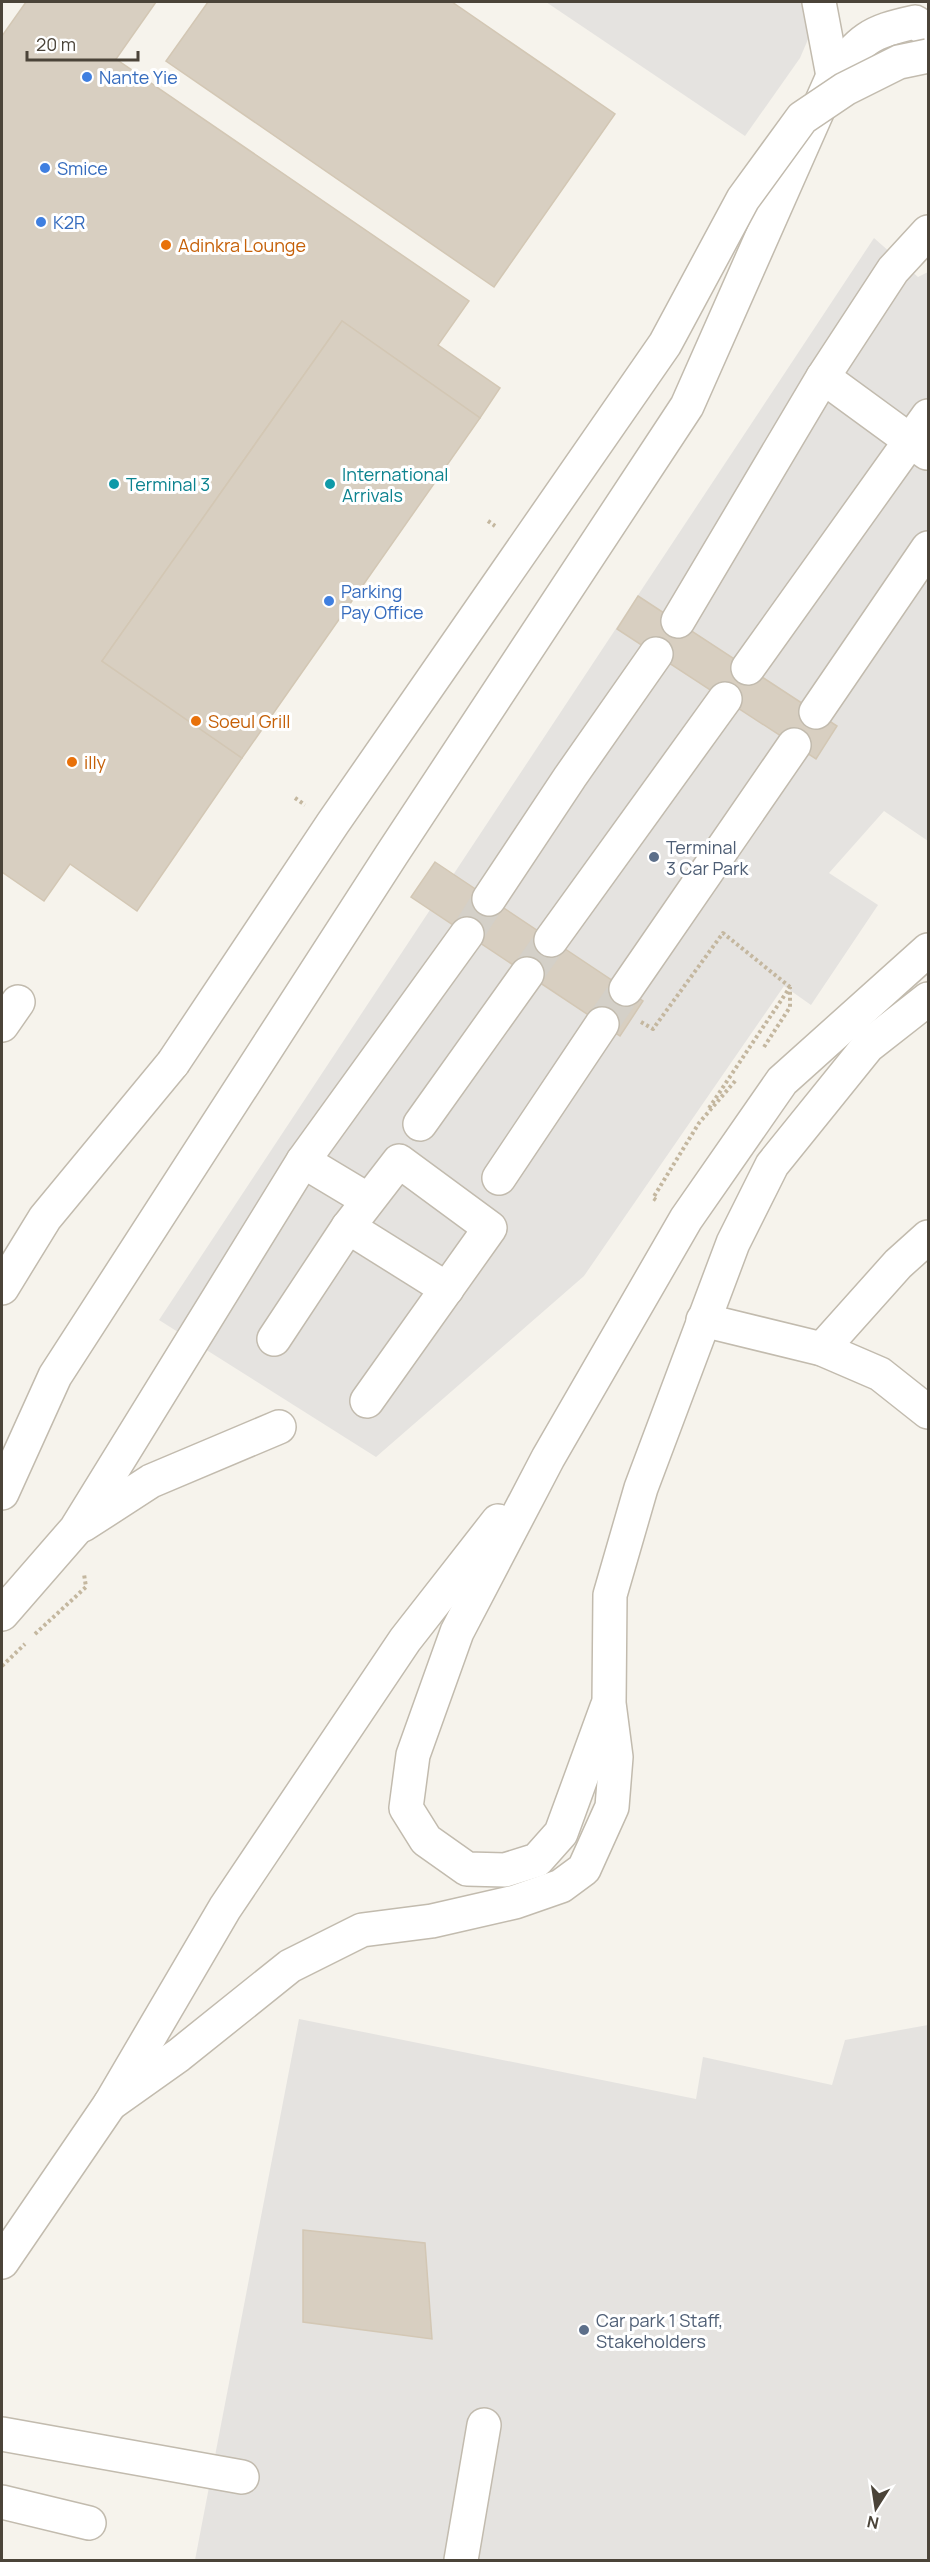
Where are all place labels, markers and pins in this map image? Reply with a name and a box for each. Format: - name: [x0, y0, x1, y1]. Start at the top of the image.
- place label: Nante Yie: [99, 65, 178, 89]
- marker: Nante Yie: [80, 70, 94, 84]
- place label: Smice: [57, 156, 108, 180]
- marker: Smice: [38, 161, 52, 175]
- place label: K2R: [53, 210, 85, 234]
- marker: K2R: [34, 215, 48, 229]
- place label: Adinkra Lounge: [178, 233, 306, 257]
- marker: Adinkra Lounge: [159, 238, 173, 252]
- place label: International Arrivals: [342, 462, 448, 507]
- place label: Terminal 3: [126, 472, 210, 496]
- marker: Terminal 3: [107, 477, 121, 491]
- marker: International Arrivals: [323, 477, 337, 491]
- place label: Parking Pay Office: [341, 579, 424, 624]
- marker: Parking Pay Office: [322, 594, 336, 608]
- place label: Soeul Grill: [208, 709, 291, 733]
- marker: Soeul Grill: [189, 714, 203, 728]
- place label: illy: [84, 750, 107, 774]
- marker: illy: [65, 755, 79, 769]
- place label: Terminal 3 Car Park: [666, 835, 749, 880]
- marker: Terminal 3 Car Park: [647, 850, 661, 864]
- place label: Car park 1 Staff, Stakeholders: [596, 2308, 723, 2353]
- marker: Car park 1 Staff, Stakeholders: [577, 2323, 591, 2337]

